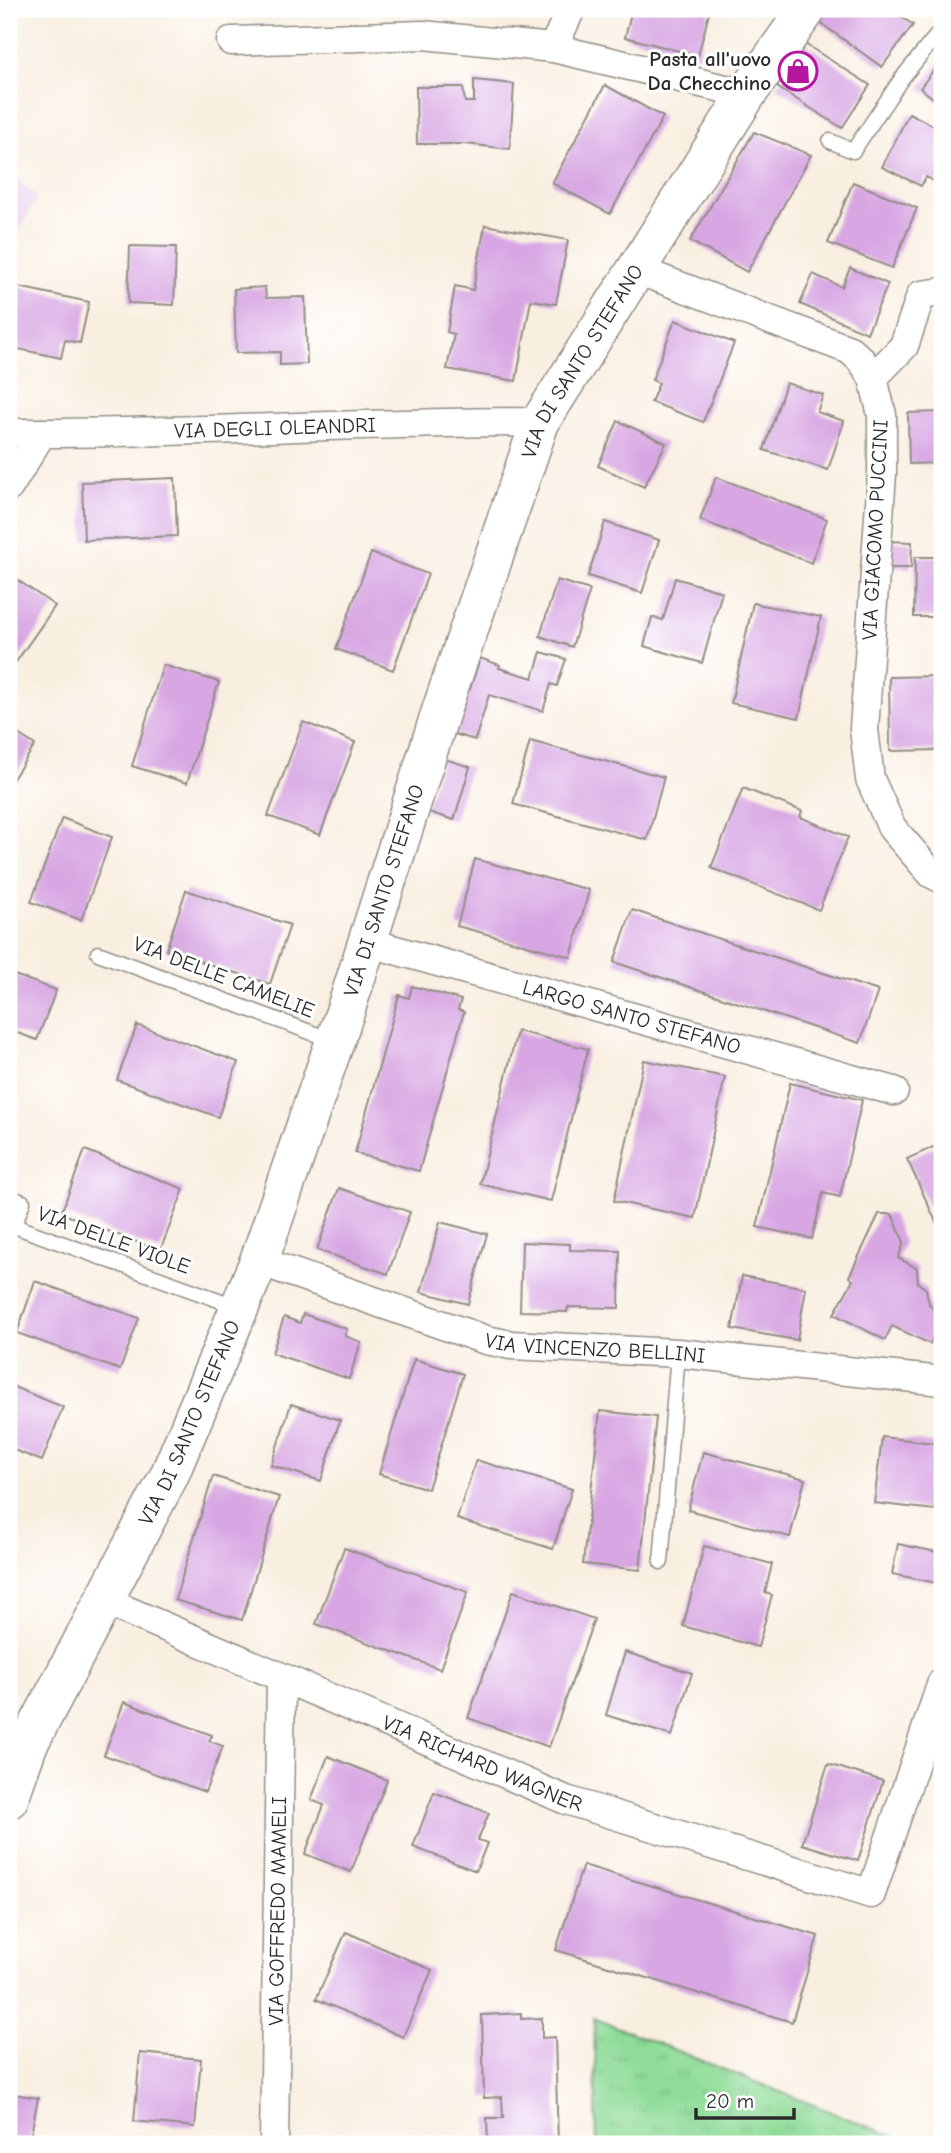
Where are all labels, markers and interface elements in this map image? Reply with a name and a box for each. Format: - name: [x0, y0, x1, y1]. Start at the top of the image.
- place label: Pasta all'uovo Da Checchino: [648, 47, 771, 95]
- shop icon: Pasta all'uovo Da Checchino: [777, 50, 819, 92]
- street label: VIA DI SANTO STEFANO: [516, 260, 648, 461]
- street label: VIA DEGLI OLEANDRI: [174, 413, 376, 443]
- street label: VIA GIACOMO PUCCINI: [857, 419, 893, 641]
- street label: VIA DI SANTO STEFANO: [339, 781, 429, 1000]
- street label: VIA DELLE CAMELIE: [130, 931, 318, 1023]
- street label: LARGO SANTO STEFANO: [520, 975, 743, 1059]
- street label: VIA DELLE VIOLE: [34, 1201, 194, 1279]
- street label: VIA DI SANTO STEFANO: [134, 1317, 245, 1529]
- street label: VIA VINCENZO BELLINI: [483, 1328, 706, 1368]
- street label: VIA RICHARD WAGNER: [379, 1710, 585, 1816]
- street label: VIA GOFFREDO MAMELI: [264, 1796, 291, 2026]
- scale bar: [696, 2076, 794, 2120]
- text: 20 m: [706, 2089, 754, 2113]

